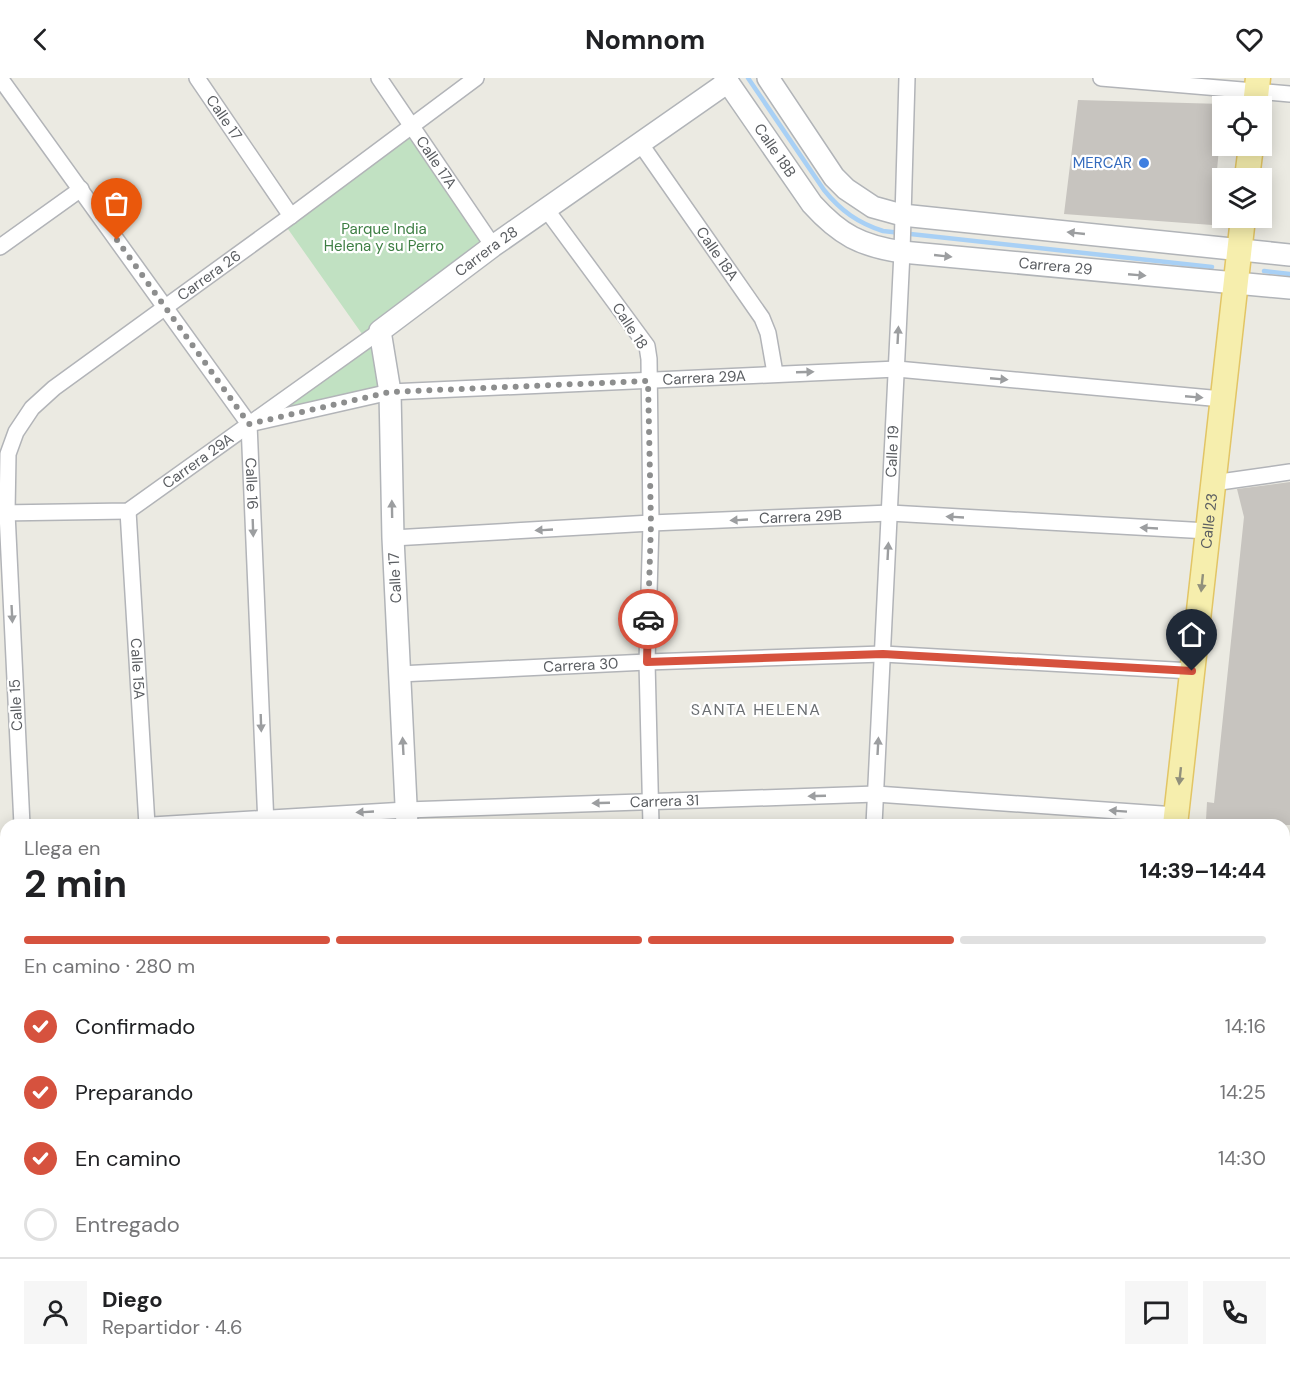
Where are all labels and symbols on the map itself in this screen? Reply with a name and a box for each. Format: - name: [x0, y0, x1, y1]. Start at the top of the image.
- street label: Calle 17: [201, 91, 247, 144]
- street label: Calle 18B: [749, 120, 801, 181]
- street label: Calle 17A: [411, 132, 461, 193]
- place label: MERCAR: [1073, 153, 1132, 173]
- marker: MERCAR: [1137, 156, 1151, 170]
- pin: [91, 178, 142, 240]
- park label: Parque India Helena y su Perro: [324, 219, 444, 256]
- street label: Carrera 28: [451, 222, 522, 281]
- street label: Calle 18A: [691, 223, 743, 285]
- one-way arrow: [1067, 228, 1086, 238]
- street label: Carrera 26: [173, 246, 245, 305]
- one-way arrow: [933, 251, 952, 261]
- street label: Carrera 29: [1018, 253, 1093, 280]
- one-way arrow: [1128, 270, 1147, 280]
- street label: Calle 18: [607, 299, 653, 353]
- one-way arrow: [894, 326, 903, 345]
- street label: Carrera 29A: [662, 366, 746, 390]
- one-way arrow: [795, 368, 814, 377]
- one-way arrow: [990, 374, 1009, 384]
- one-way arrow: [1184, 392, 1203, 402]
- street label: Calle 19: [881, 425, 904, 478]
- street label: Carrera 29A: [158, 429, 238, 493]
- street label: Calle 16: [240, 457, 263, 510]
- street label: Calle 23: [1196, 492, 1222, 550]
- one-way arrow: [387, 499, 397, 518]
- street label: Carrera 29B: [759, 505, 842, 528]
- one-way arrow: [945, 512, 964, 521]
- one-way arrow: [729, 515, 748, 524]
- one-way arrow: [248, 519, 257, 538]
- one-way arrow: [1140, 524, 1159, 533]
- one-way arrow: [535, 525, 554, 534]
- one-way arrow: [883, 541, 892, 560]
- street label: Calle 17: [384, 552, 406, 604]
- one-way arrow: [1197, 573, 1207, 592]
- courier: [618, 589, 678, 649]
- one-way arrow: [7, 604, 16, 623]
- pin: [1166, 609, 1217, 671]
- street label: Calle 15A: [126, 637, 149, 700]
- street label: Carrera 30: [543, 653, 619, 677]
- street label: Calle 15: [5, 679, 27, 731]
- district label: SANTA HELENA: [691, 699, 821, 720]
- one-way arrow: [256, 714, 266, 733]
- one-way arrow: [398, 736, 407, 755]
- one-way arrow: [874, 736, 883, 755]
- one-way arrow: [1175, 767, 1185, 786]
- street label: Carrera 31: [629, 790, 699, 812]
- one-way arrow: [808, 791, 827, 800]
- one-way arrow: [592, 799, 611, 808]
- one-way arrow: [1108, 806, 1127, 816]
- one-way arrow: [355, 808, 374, 817]

